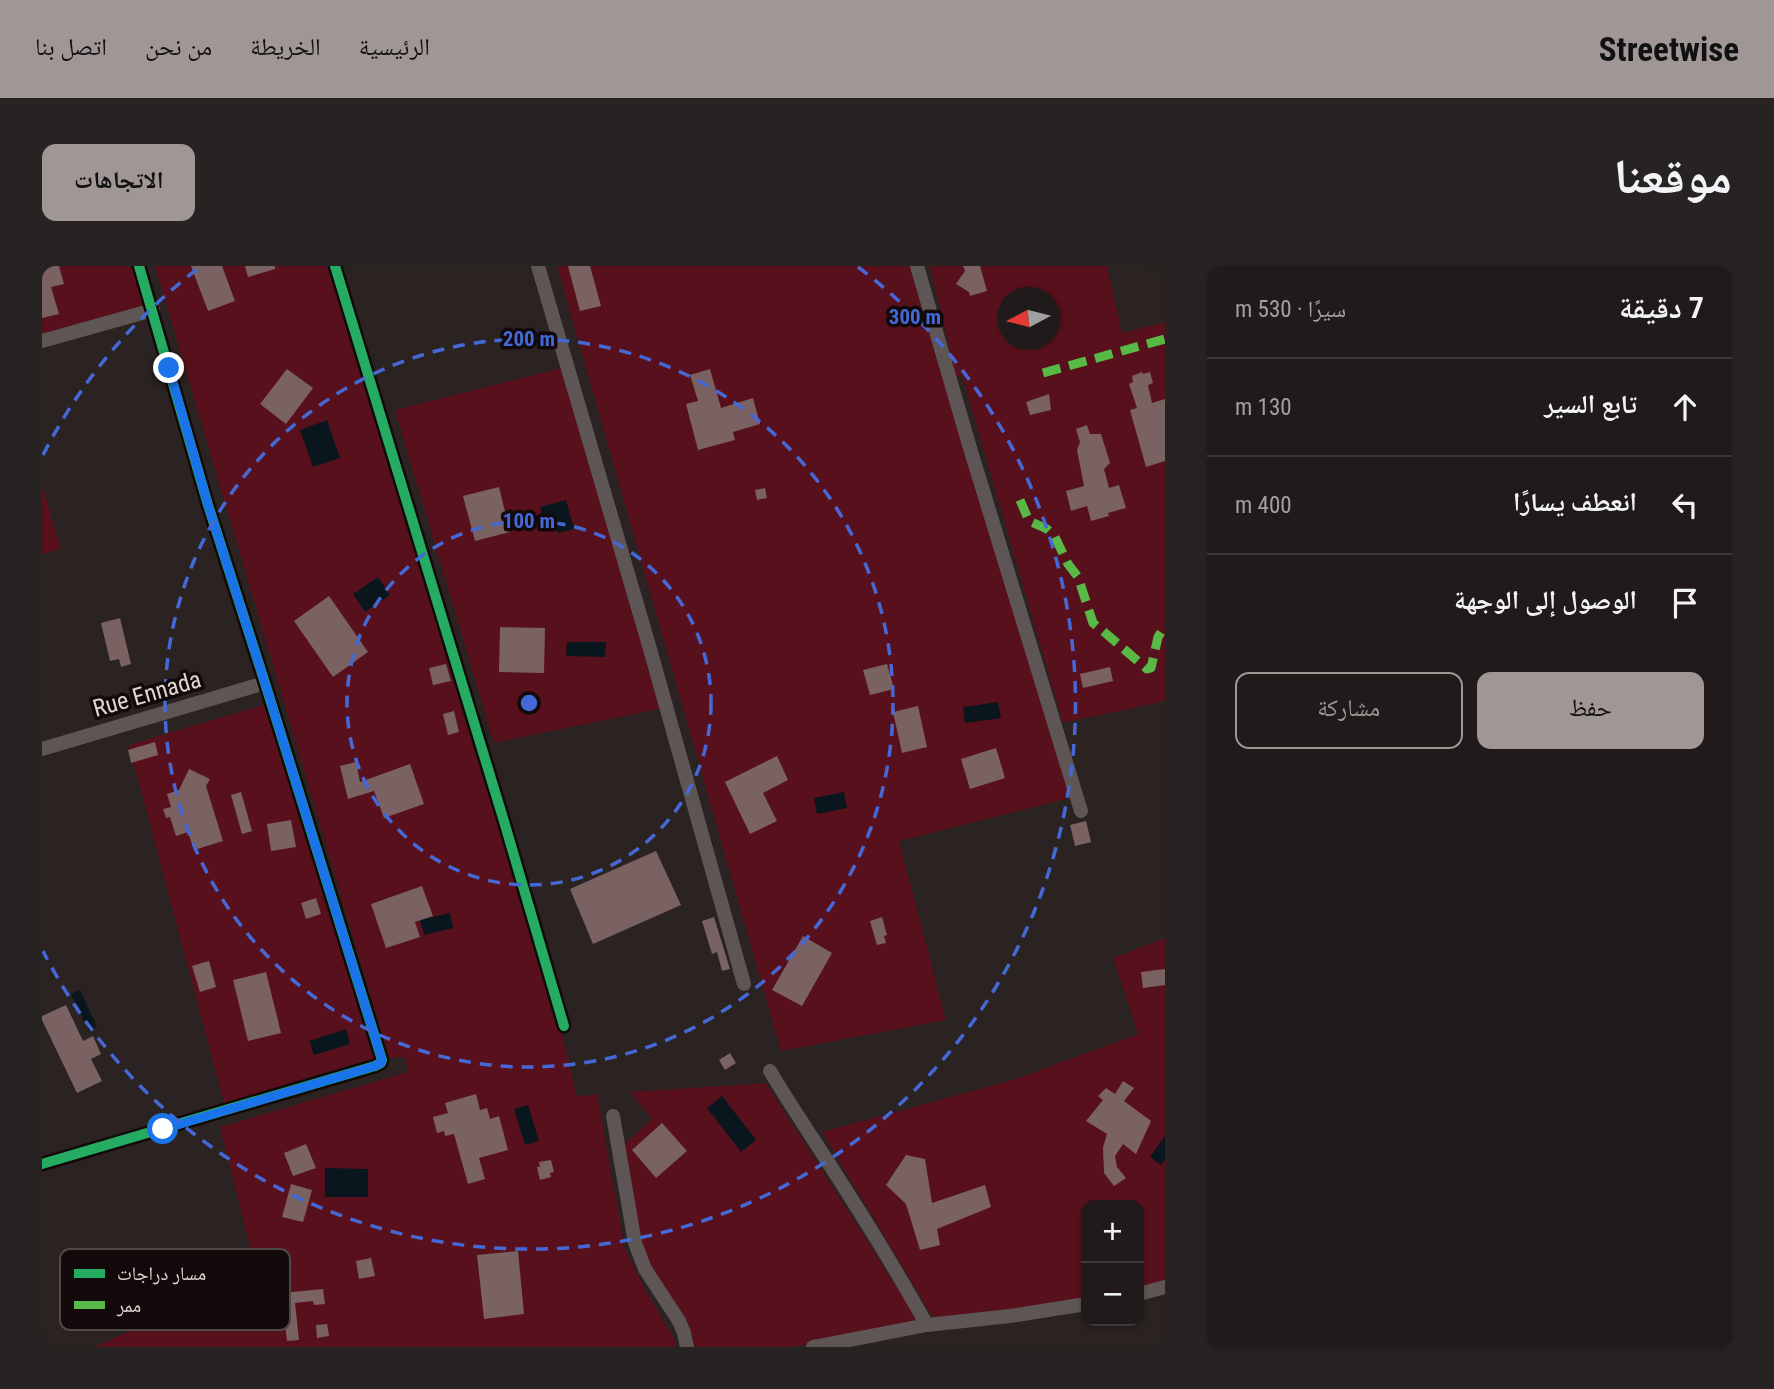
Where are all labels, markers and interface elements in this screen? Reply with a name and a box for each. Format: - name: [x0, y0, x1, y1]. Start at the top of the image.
- text: Streetwise: [1599, 30, 1739, 69]
- text: اتصل بنا: [35, 33, 107, 61]
- text: من نحن: [145, 33, 212, 61]
- text: الخريطة: [250, 33, 321, 61]
- text: الرئيسية: [359, 33, 430, 61]
- button: الاتجاهات: [42, 144, 195, 221]
- text: موقعنا: [1614, 148, 1732, 205]
- north arrow: [997, 287, 1060, 350]
- text: 7 دقيقة: [1619, 290, 1704, 325]
- text: سيرًا · 530 m: [1235, 296, 1346, 323]
- text: 300 m: [889, 305, 941, 329]
- text: 200 m: [503, 327, 555, 351]
- route end: [153, 352, 184, 383]
- icon: ahead: [1666, 388, 1704, 426]
- text: تابع السير: [1544, 389, 1637, 419]
- text: 130 m: [1235, 394, 1292, 421]
- icon: left: [1666, 486, 1704, 524]
- text: انعطف يسارًا: [1513, 487, 1637, 517]
- text: 400 m: [1235, 492, 1292, 519]
- text: 100 m: [503, 509, 555, 533]
- icon: arrive: [1666, 584, 1704, 622]
- text: الوصول إلى الوجهة: [1454, 585, 1637, 615]
- street label: Rue Ennada: [90, 665, 204, 723]
- button: مشاركة: [1235, 672, 1463, 749]
- button: حفظ: [1477, 672, 1704, 749]
- centre of rings: [517, 691, 541, 715]
- route start: [147, 1113, 178, 1144]
- map controls: [1081, 1200, 1144, 1326]
- button: +: [1081, 1200, 1144, 1263]
- legend: [60, 1249, 290, 1330]
- text: مسار دراجات: [117, 1262, 206, 1285]
- button: −: [1081, 1263, 1144, 1326]
- text: ممر: [116, 1294, 141, 1317]

